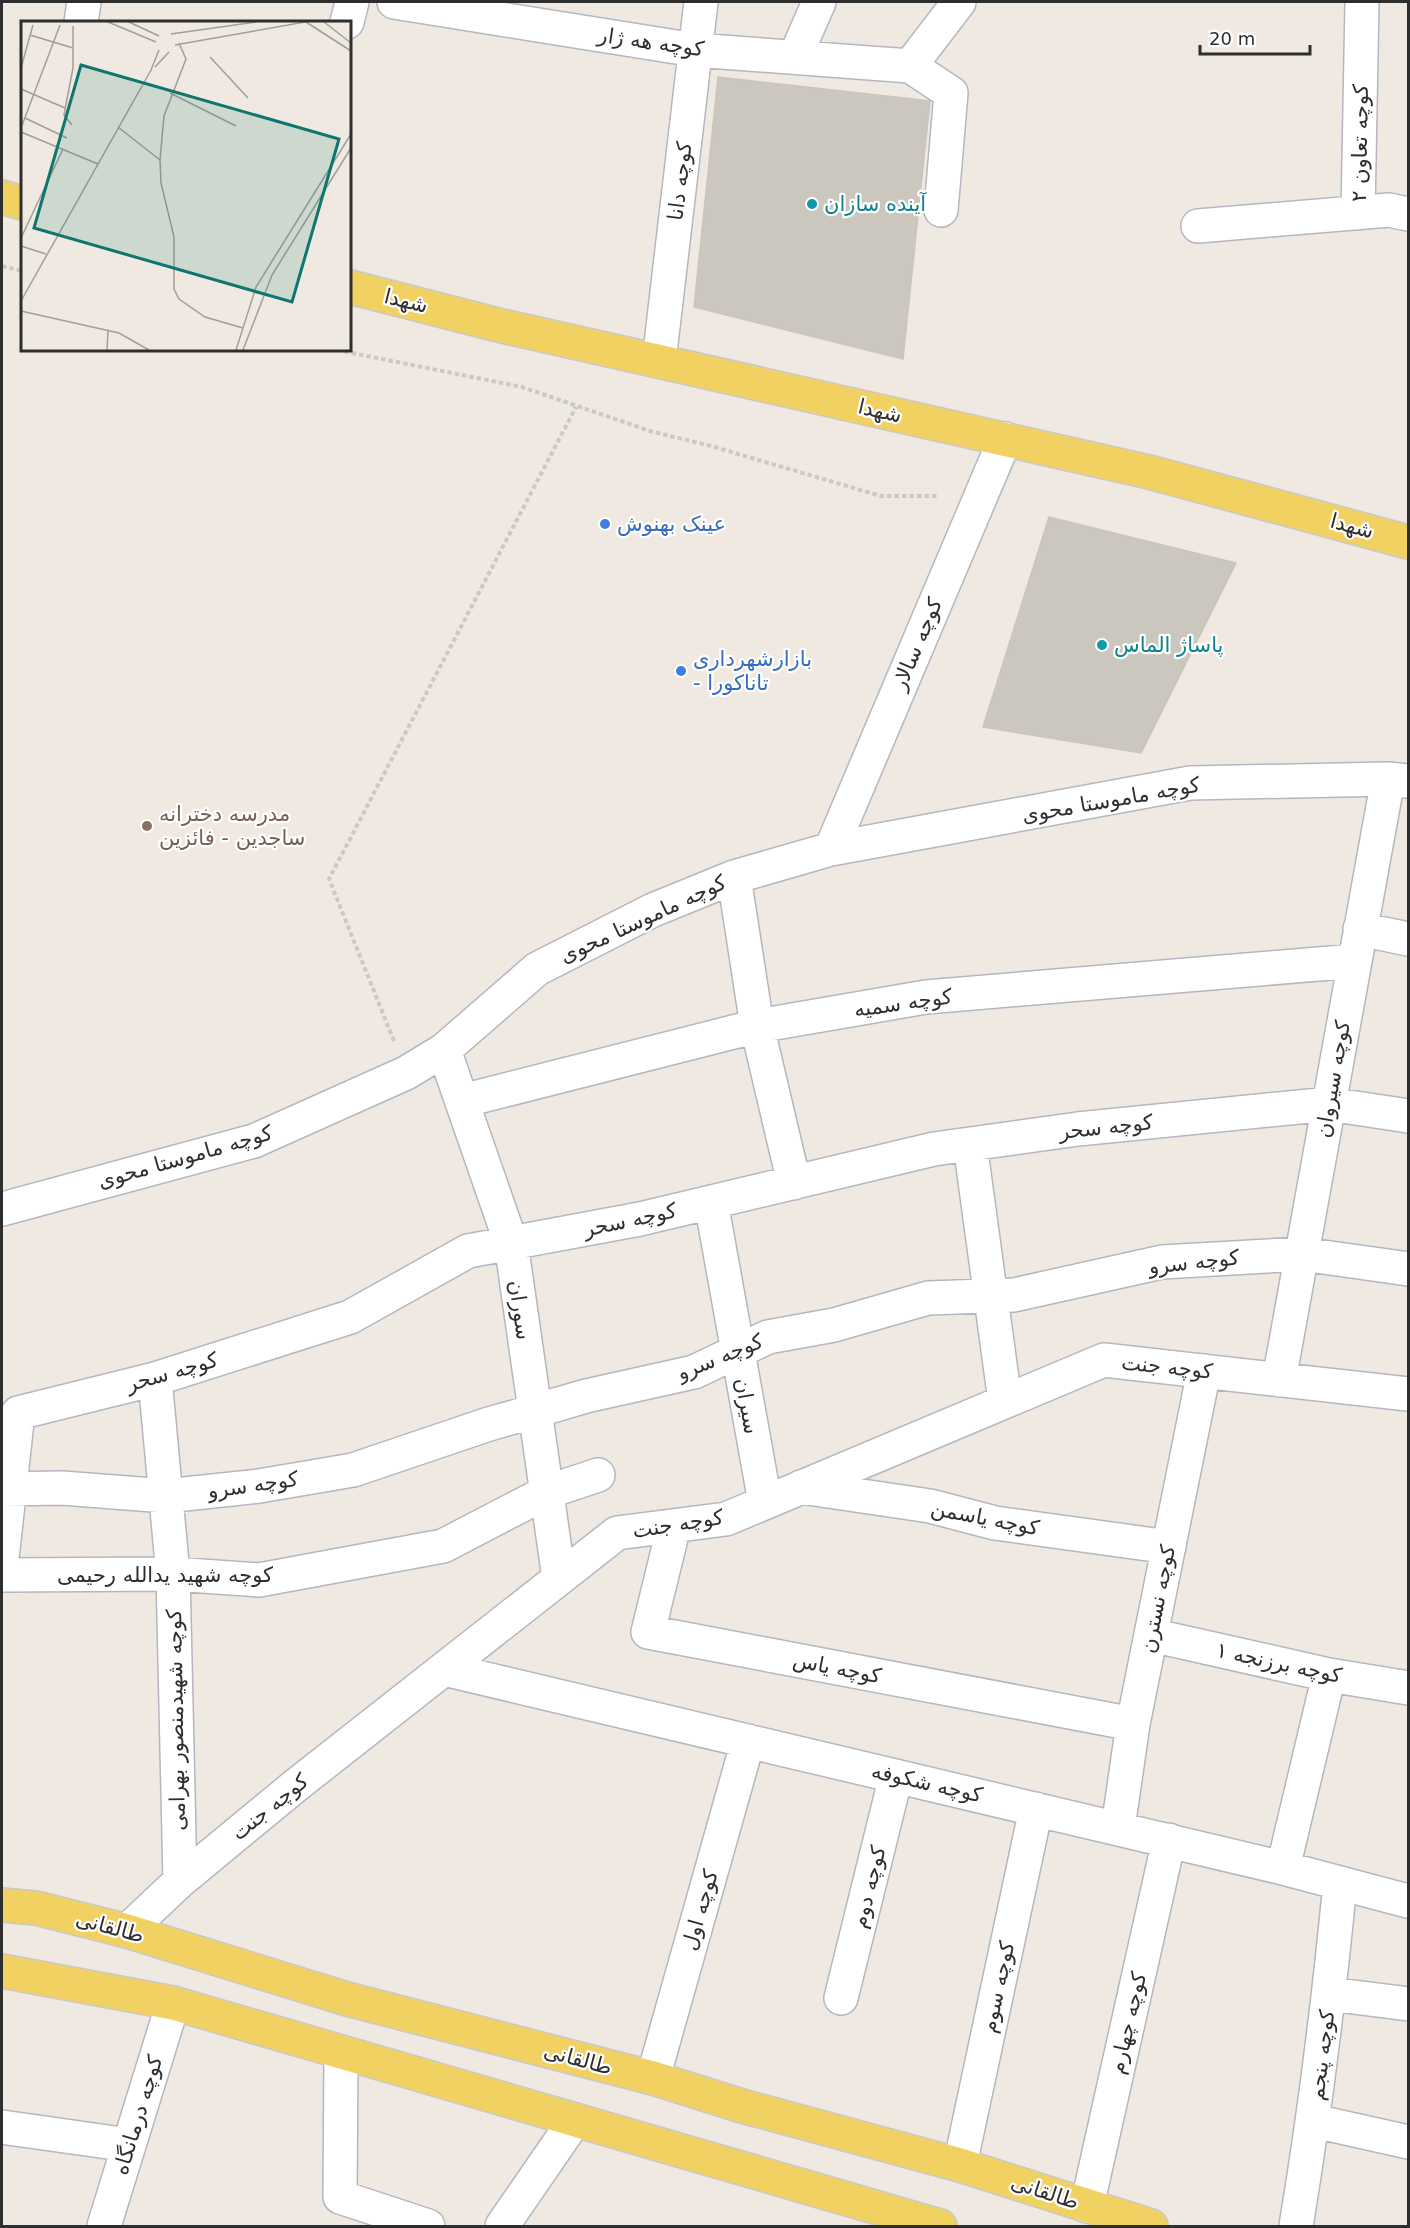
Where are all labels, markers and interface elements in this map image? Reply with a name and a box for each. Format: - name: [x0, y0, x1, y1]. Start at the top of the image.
- scale bar: [1200, 18, 1310, 56]
- inset map: [21, 21, 351, 351]
- street label: کوچه هه ژار: [595, 23, 706, 61]
- text: 20 m: [1209, 28, 1255, 49]
- street label: کوچه تعاون ۲: [1347, 84, 1373, 202]
- street label: کوچه دانا: [663, 140, 697, 222]
- place label: آینده سازان: [824, 191, 927, 216]
- marker: آینده سازان: [805, 197, 819, 211]
- street label: شهدا: [382, 284, 430, 318]
- street label: شهدا: [856, 394, 904, 428]
- street label: شهدا: [1328, 509, 1376, 543]
- place label: عینک بهنوش: [617, 512, 726, 536]
- marker: عینک بهنوش: [598, 517, 612, 531]
- street label: کوچه سالار: [886, 594, 947, 695]
- place label: پاساژ الماس: [1114, 633, 1224, 657]
- marker: پاساژ الماس: [1095, 638, 1109, 652]
- place label: بازارشهرداری - تاناکورا: [693, 647, 812, 695]
- marker: بازارشهرداری - تاناکورا: [674, 664, 688, 678]
- street label: کوچه ماموستا محوی: [1020, 773, 1202, 827]
- place label: مدرسه دخترانه ساجدین - فائزین: [159, 802, 305, 850]
- marker: مدرسه دخترانه ساجدین - فائزین: [140, 819, 154, 833]
- street label: کوچه ماموستا محوی: [556, 870, 730, 968]
- street label: کوچه سمیه: [852, 984, 954, 1022]
- street label: کوچه سیروان: [1311, 1018, 1355, 1140]
- street label: کوچه سحر: [1057, 1110, 1154, 1144]
- street label: کوچه ماموستا محوی: [95, 1121, 275, 1193]
- street label: کوچه سحر: [580, 1198, 679, 1242]
- street label: کوچه سرو: [1146, 1245, 1241, 1279]
- street label: سوران: [504, 1279, 536, 1341]
- street label: کوچه سرو: [672, 1329, 767, 1386]
- street label: کوچه سحر: [122, 1347, 221, 1397]
- street label: کوچه جنت: [1120, 1350, 1214, 1384]
- street label: سیران: [730, 1376, 764, 1436]
- street label: کوچه سرو: [205, 1467, 300, 1503]
- street label: کوچه یاسمن: [929, 1496, 1041, 1540]
- street label: کوچه جنت: [631, 1505, 725, 1543]
- street label: کوچه نسترن: [1136, 1543, 1180, 1655]
- street label: کوچه شهید یدالله رحیمی: [57, 1563, 273, 1587]
- street label: کوچه شهیدمنصور بهرامی: [162, 1609, 190, 1831]
- street label: کوچه برزنجه ۱: [1214, 1638, 1344, 1688]
- street label: کوچه یاس: [791, 1648, 883, 1688]
- street label: کوچه شکوفه: [869, 1759, 985, 1807]
- street label: کوچه جنت: [227, 1769, 313, 1845]
- street label: کوچه دوم: [847, 1843, 891, 1931]
- street label: کوچه اول: [677, 1867, 723, 1953]
- street label: طالقانی: [73, 1906, 147, 1948]
- street label: کوچه سوم: [977, 1939, 1019, 2035]
- street label: کوچه چهارم: [1105, 1970, 1151, 2076]
- street label: کوچه پنجم: [1305, 2008, 1340, 2102]
- street label: طالقانی: [541, 2038, 615, 2080]
- street label: کوچه درمانگاه: [108, 2052, 168, 2178]
- street label: طالقانی: [1008, 2170, 1082, 2214]

